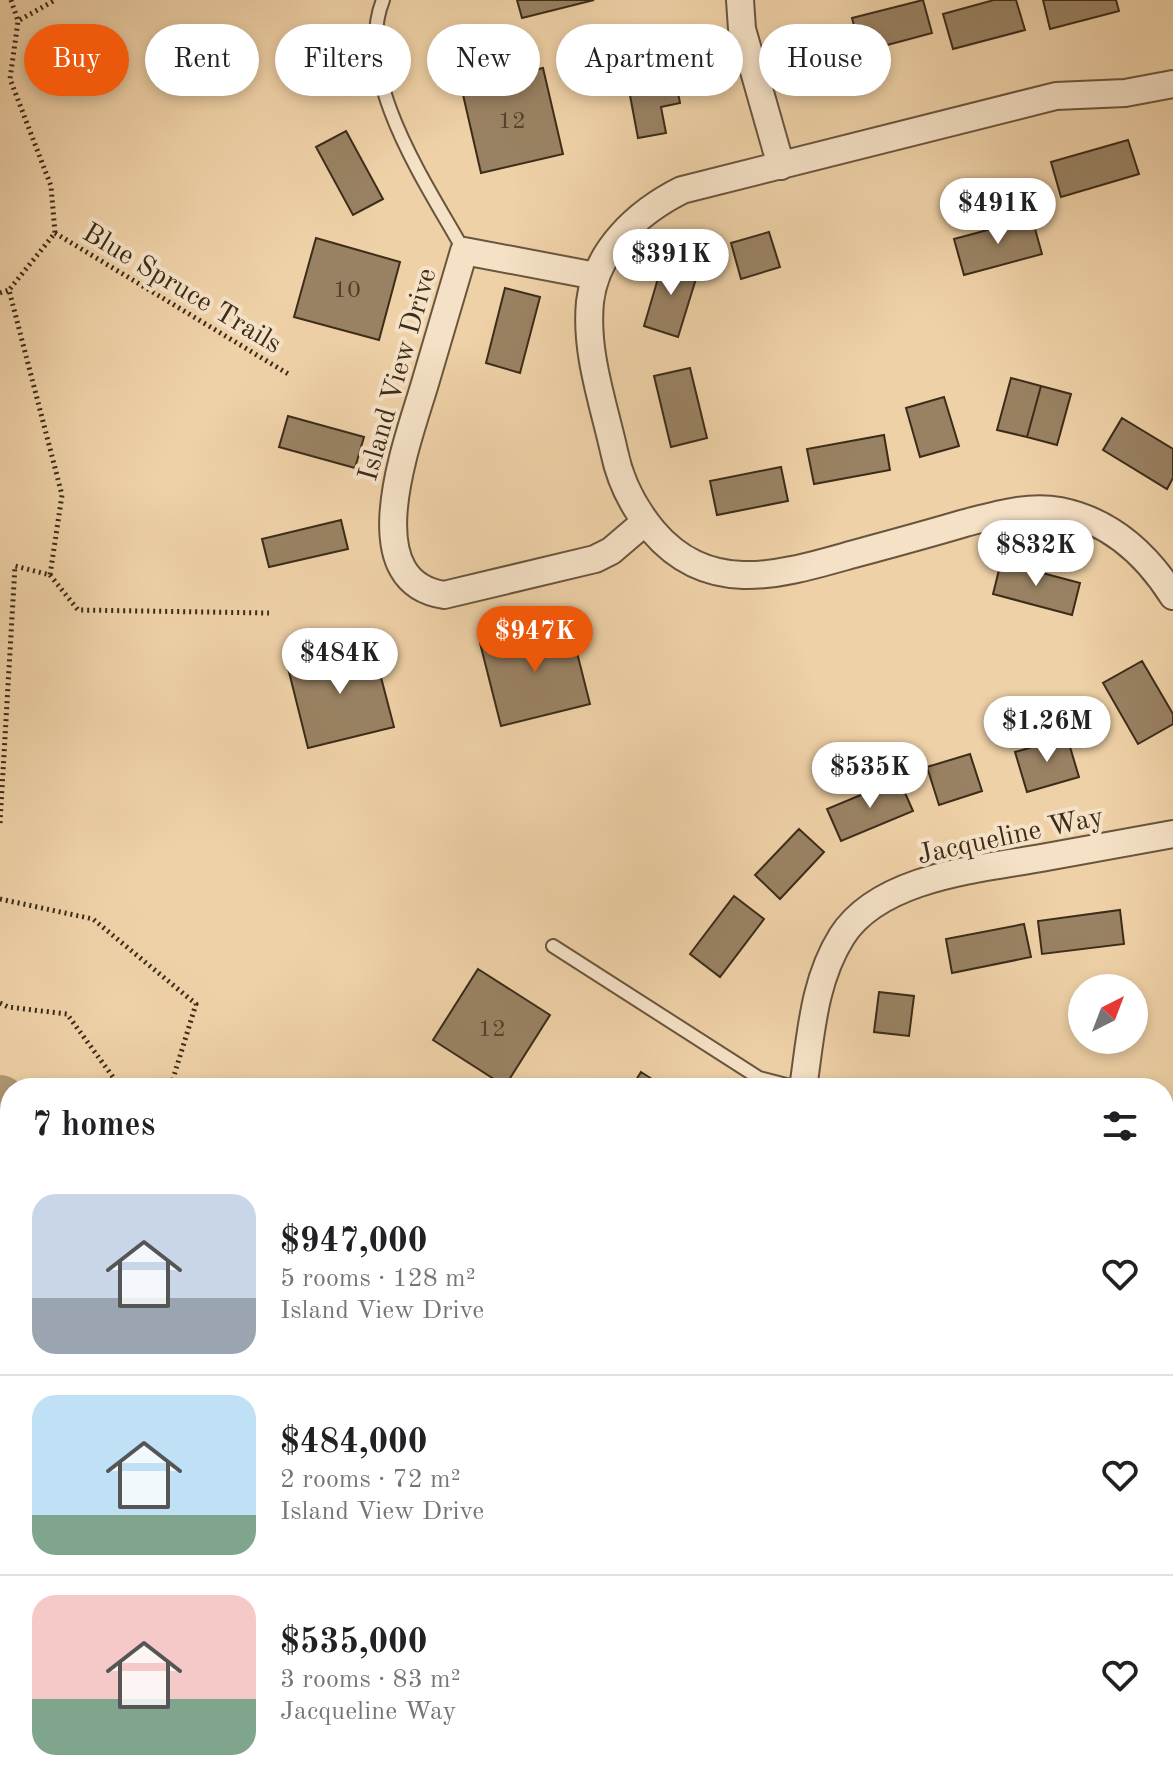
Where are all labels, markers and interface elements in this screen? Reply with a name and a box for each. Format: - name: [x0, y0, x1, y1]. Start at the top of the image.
- chip: Buy: [24, 24, 129, 96]
- chip: Rent: [145, 24, 259, 96]
- chip: Filters: [275, 24, 411, 96]
- chip: New: [427, 24, 540, 96]
- chip: Apartment: [556, 24, 743, 96]
- chip: House: [759, 24, 891, 96]
- house number: 12: [498, 110, 526, 134]
- pin: $491K: [942, 178, 1054, 246]
- text: $491K: [958, 191, 1038, 217]
- street label: Blue Spruce Trails: [77, 219, 286, 360]
- pin: $391K: [615, 229, 727, 297]
- text: $391K: [631, 242, 711, 268]
- street label: Island View Drive: [355, 265, 443, 484]
- house number: 10: [333, 279, 361, 303]
- pin: $832K: [980, 520, 1092, 588]
- text: $832K: [996, 533, 1076, 559]
- pin: $947K: [479, 606, 591, 674]
- text: $947K: [495, 619, 575, 645]
- pin: $484K: [284, 628, 396, 696]
- text: $484K: [300, 641, 380, 667]
- pin: $1.26M: [982, 696, 1112, 764]
- text: $1.26M: [1002, 709, 1092, 735]
- pin: $535K: [814, 742, 926, 810]
- text: $535K: [830, 755, 910, 781]
- street label: Jacqueline Way: [915, 803, 1107, 870]
- north arrow: [1068, 974, 1148, 1054]
- map controls: [1068, 974, 1148, 1054]
- house number: 12: [478, 1018, 506, 1042]
- icon: filters: [1098, 1104, 1142, 1148]
- text: 7 homes: [32, 1109, 155, 1143]
- text: $947,000: [280, 1225, 428, 1259]
- icon: home: [96, 1226, 192, 1322]
- icon: heart: [1098, 1252, 1142, 1296]
- text: 5 rooms · 128 m²: [280, 1266, 476, 1292]
- text: Island View Drive: [280, 1298, 484, 1324]
- text: $484,000: [280, 1426, 428, 1460]
- icon: home: [96, 1427, 192, 1523]
- icon: heart: [1098, 1453, 1142, 1497]
- text: 2 rooms · 72 m²: [280, 1467, 461, 1493]
- text: Island View Drive: [280, 1499, 484, 1525]
- text: $535,000: [280, 1626, 428, 1660]
- icon: home: [96, 1627, 192, 1723]
- icon: heart: [1098, 1653, 1142, 1697]
- text: 3 rooms · 83 m²: [280, 1667, 461, 1693]
- text: Jacqueline Way: [280, 1699, 456, 1725]

